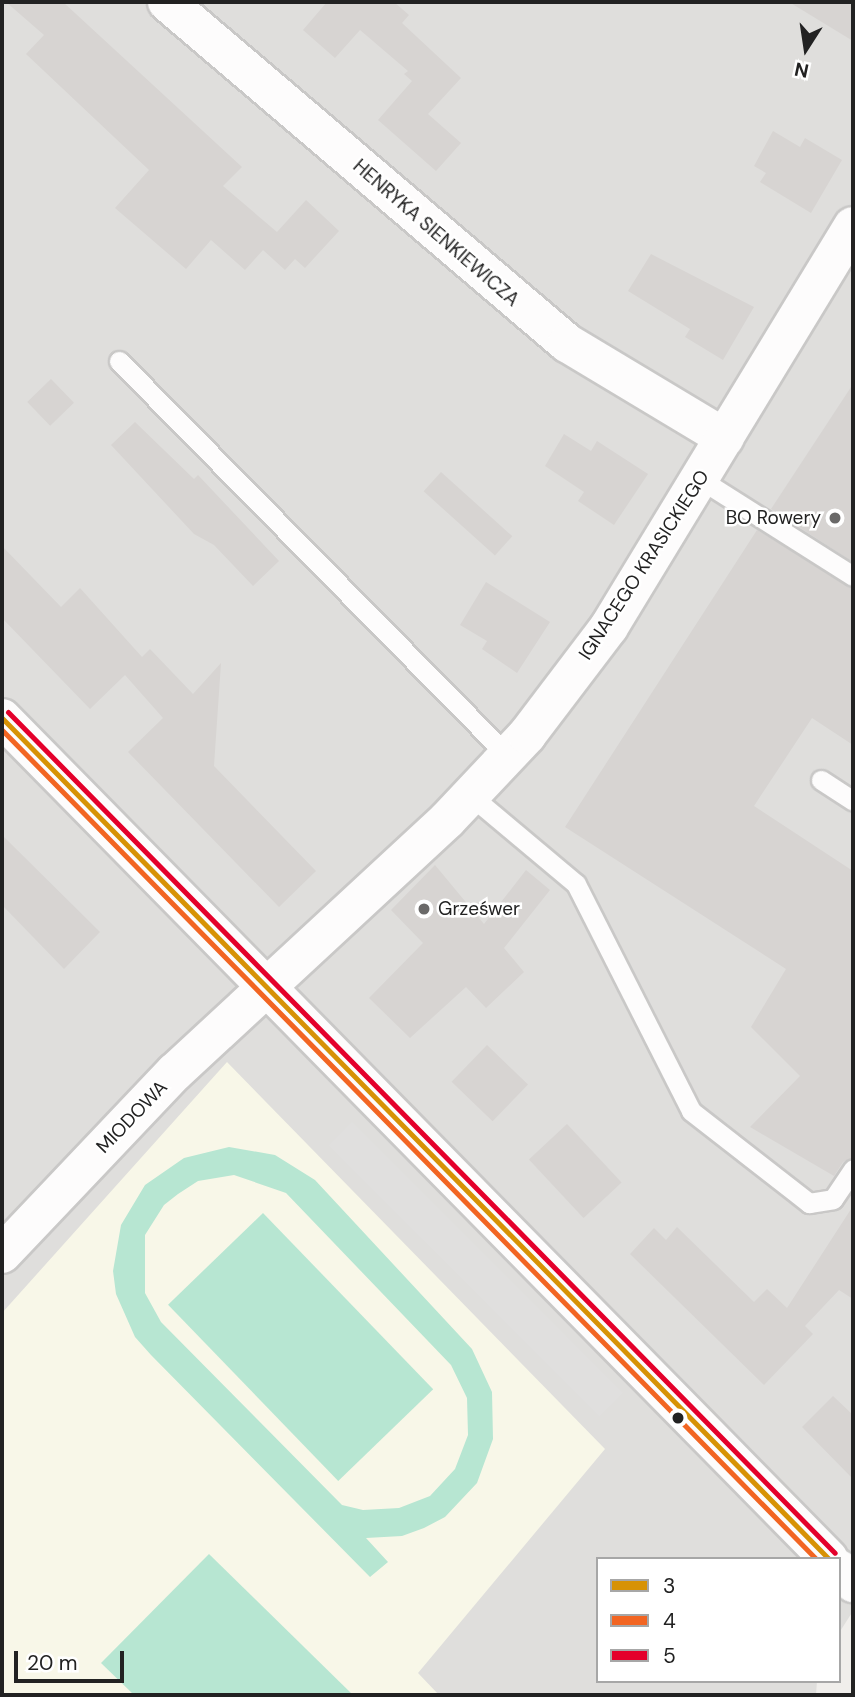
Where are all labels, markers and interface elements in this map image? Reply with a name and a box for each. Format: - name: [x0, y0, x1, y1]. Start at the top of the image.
- north arrow: [771, 14, 841, 84]
- text: N: [792, 56, 811, 84]
- street label: HENRYKA SIENKIEWICZA: [348, 155, 524, 311]
- street label: IGNACEGO KRASICKIEGO: [574, 466, 714, 664]
- place label: BO Rowery: [726, 507, 821, 529]
- marker: BO Rowery: [827, 510, 843, 526]
- place label: Grześwer: [438, 898, 520, 920]
- marker: Grześwer: [416, 901, 432, 917]
- street label: MIODOWA: [92, 1076, 172, 1158]
- unlabelled marker: [671, 1411, 685, 1425]
- legend: [596, 1557, 841, 1683]
- text: 3: [663, 1572, 675, 1600]
- text: 4: [663, 1607, 676, 1635]
- scale bar: [18, 1638, 128, 1682]
- text: 5: [663, 1642, 676, 1670]
- text: 20 m: [27, 1649, 78, 1677]

